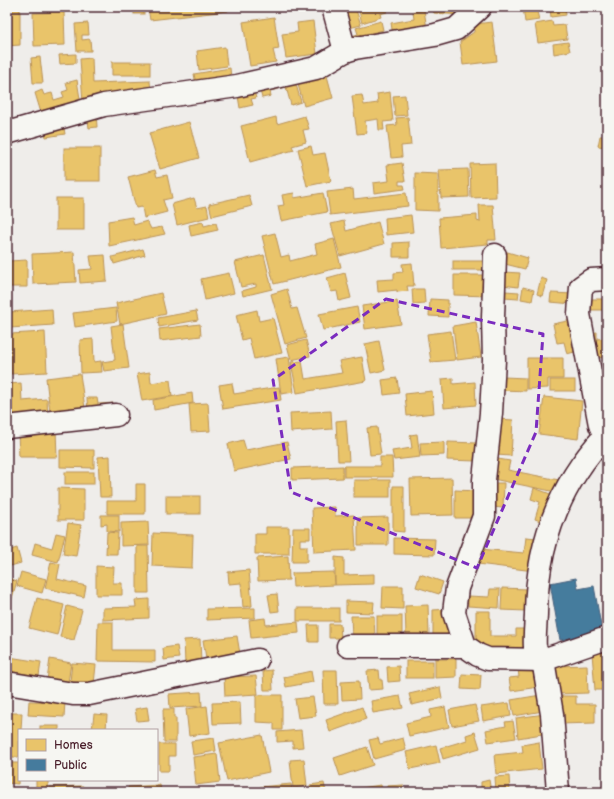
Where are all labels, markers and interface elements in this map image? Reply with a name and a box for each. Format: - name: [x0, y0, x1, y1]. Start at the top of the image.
- legend: [18, 729, 158, 781]
- text: Homes: [54, 738, 93, 753]
- text: Public: [54, 758, 87, 773]

